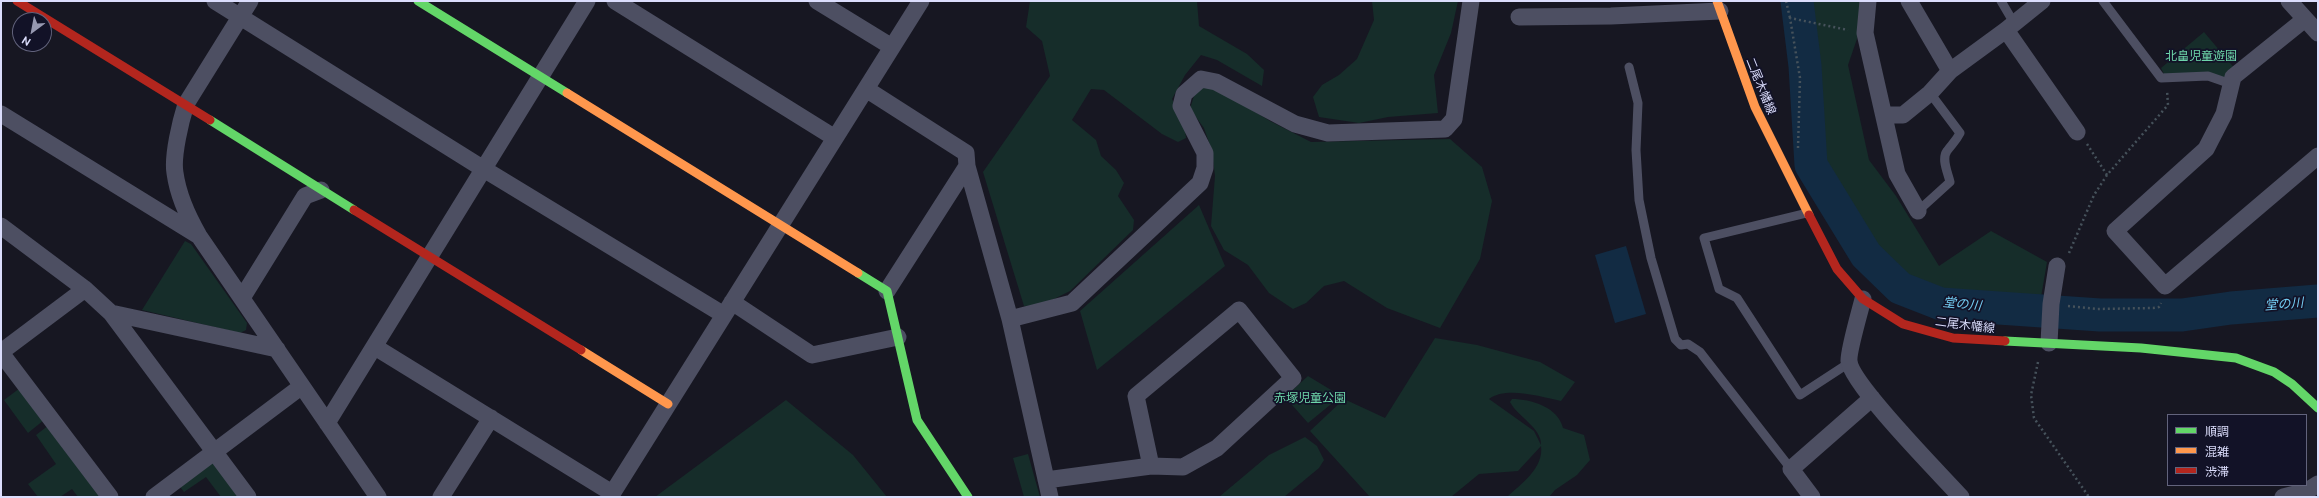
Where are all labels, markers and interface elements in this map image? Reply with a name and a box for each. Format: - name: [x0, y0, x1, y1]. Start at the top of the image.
- north arrow: [12, 12, 52, 52]
- text: N: [20, 34, 33, 49]
- park label: 北畠児童遊園: [2165, 49, 2237, 63]
- street label: 二尾木幡線: [1743, 55, 1779, 117]
- water label: 堂の川: [1942, 294, 1982, 314]
- water label: 堂の川: [2264, 295, 2304, 313]
- street label: 二尾木幡線: [1934, 314, 1996, 336]
- park label: 赤塚児童公園: [1274, 391, 1346, 405]
- legend: [2167, 414, 2307, 486]
- text: 順調: [2205, 425, 2229, 438]
- text: 混雑: [2205, 445, 2229, 458]
- text: 渋滞: [2205, 465, 2229, 478]

